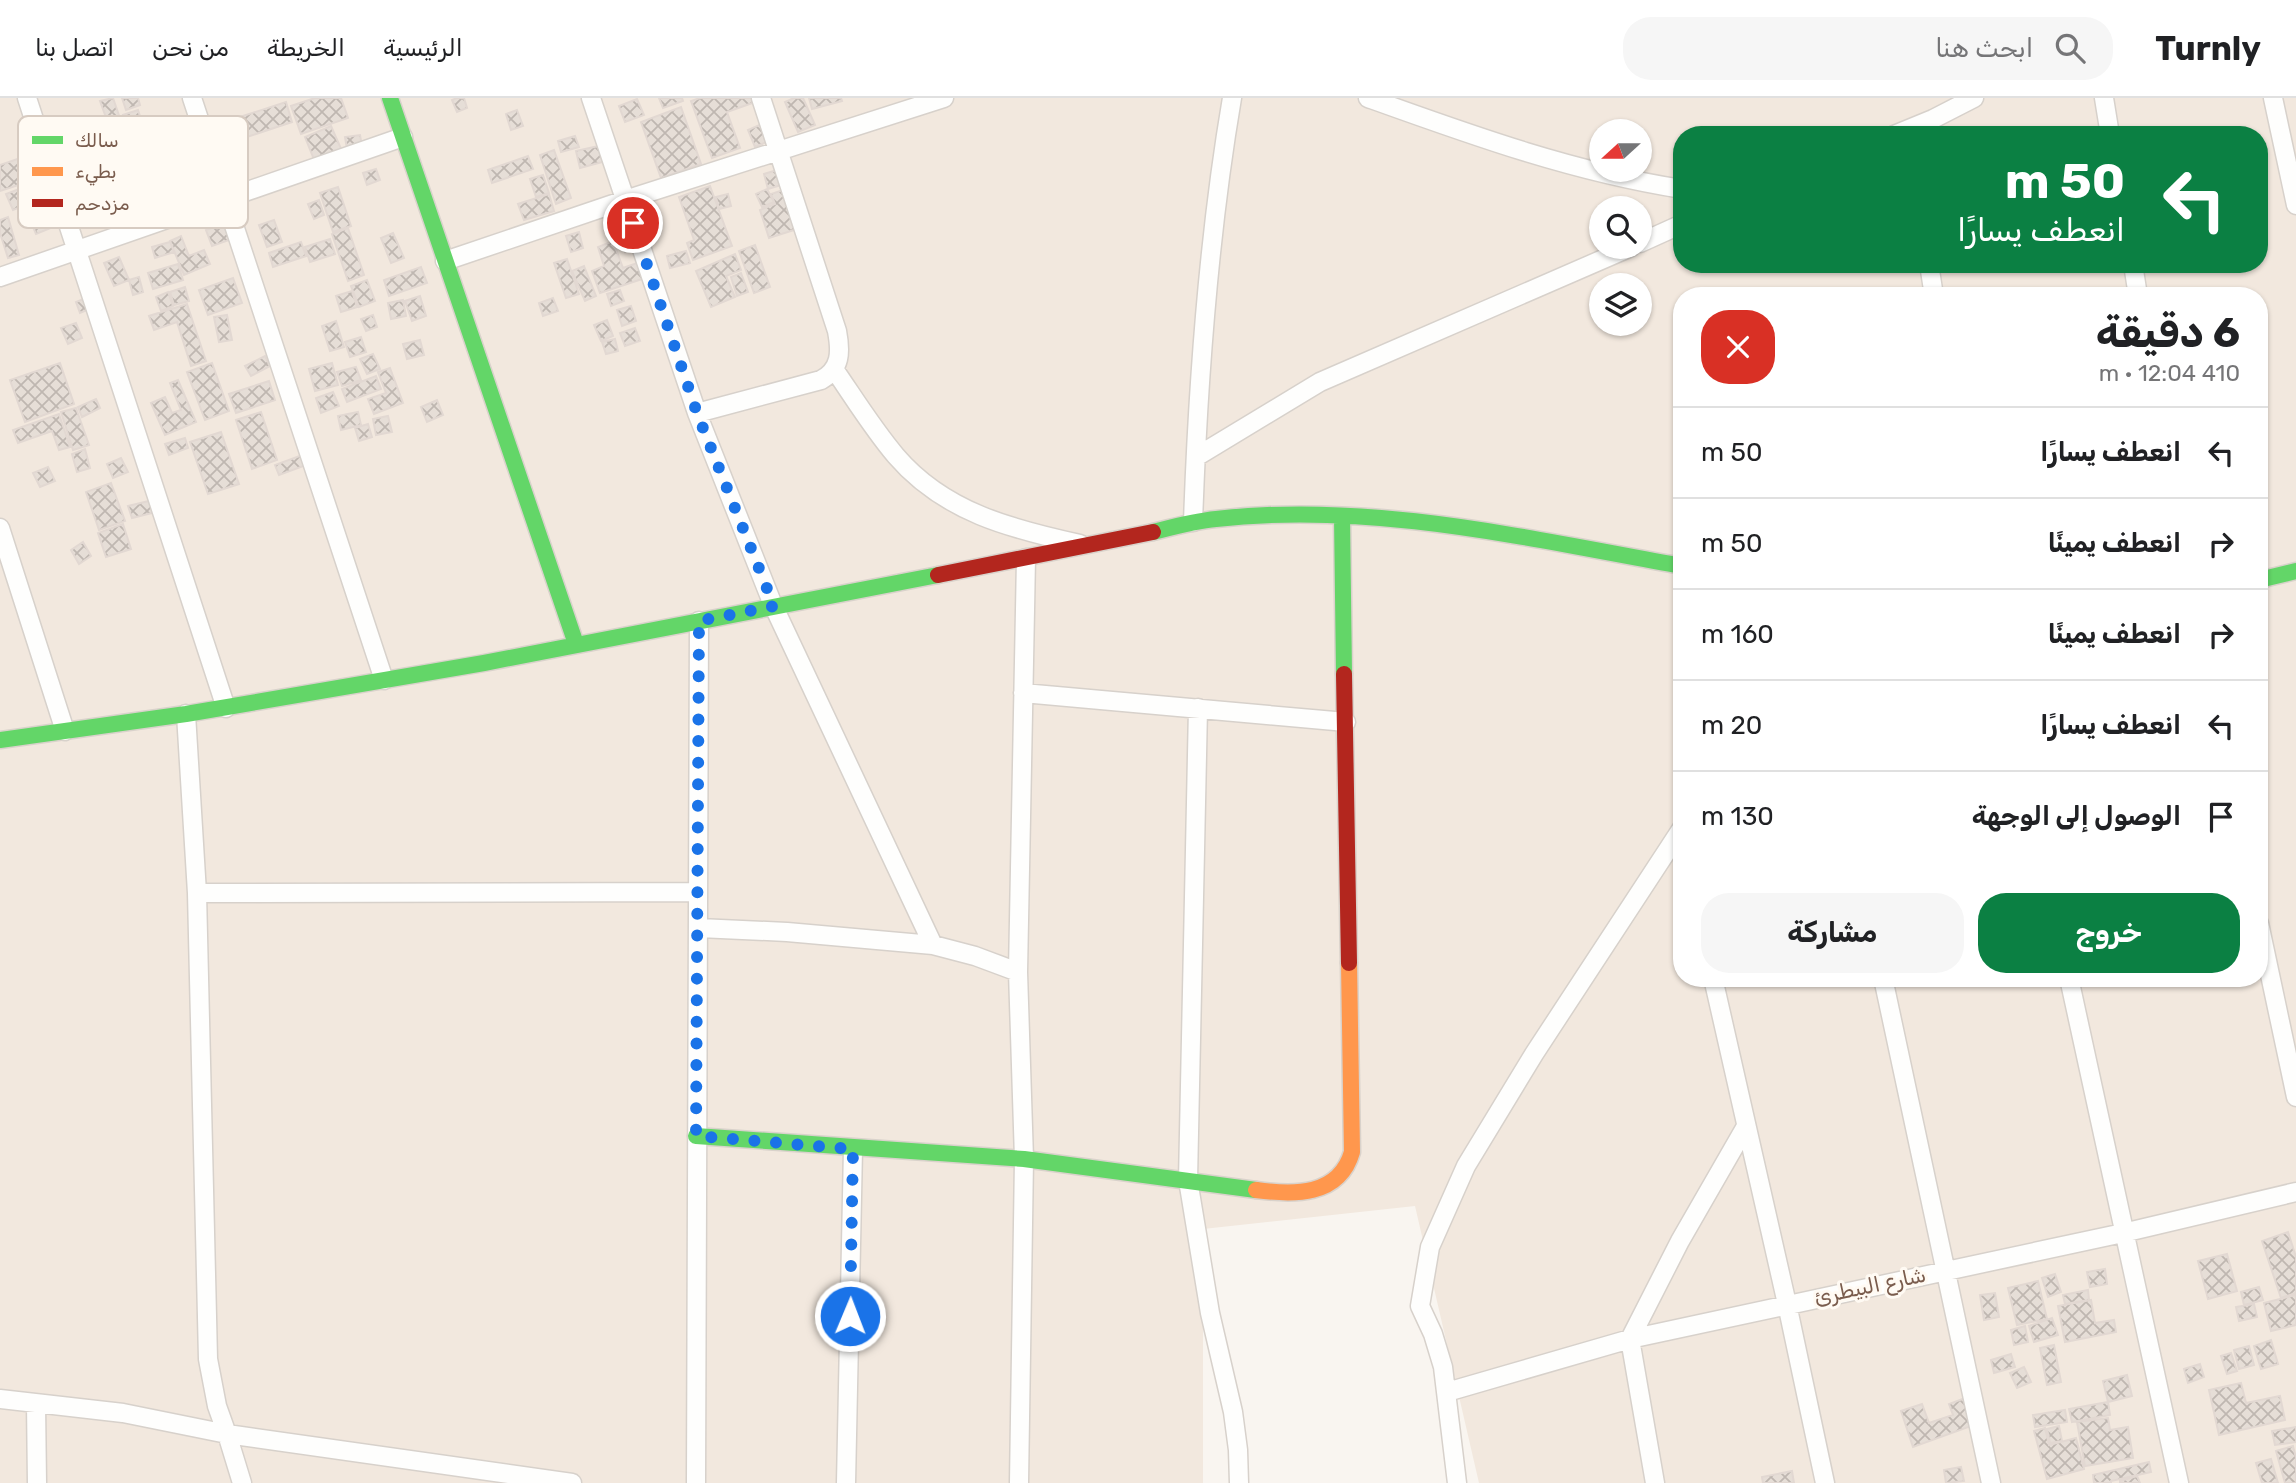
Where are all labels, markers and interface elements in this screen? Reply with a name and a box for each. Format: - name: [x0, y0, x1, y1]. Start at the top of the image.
- search box: [1623, 17, 2113, 80]
- icon: search: [2051, 29, 2089, 67]
- text: Turnly: [2155, 29, 2261, 68]
- text: ابحث هنا: [1935, 33, 2033, 64]
- text: اتصل بنا: [35, 34, 114, 62]
- text: من نحن: [152, 34, 229, 62]
- text: الخريطة: [267, 34, 345, 62]
- text: الرئيسية: [383, 34, 463, 62]
- legend: [18, 116, 248, 228]
- north arrow: [1589, 119, 1652, 182]
- map controls: [1589, 119, 1652, 336]
- text: سالك: [75, 129, 119, 152]
- text: 50 m: [2005, 152, 2125, 210]
- icon: left: [2149, 154, 2240, 245]
- text: بطيء: [75, 160, 117, 186]
- text: مزدحم: [75, 192, 130, 216]
- pin: [603, 193, 663, 253]
- button: search: [1589, 196, 1652, 259]
- icon: arrive: [614, 204, 652, 242]
- text: انعطف يسارًا: [1957, 211, 2125, 249]
- button: layers: [1589, 273, 1652, 336]
- text: 6 دقيقة: [2096, 308, 2240, 358]
- button: close: [1701, 310, 1775, 384]
- text: 410 m · 12:04: [2099, 359, 2240, 387]
- icon: left: [2202, 434, 2240, 472]
- text: 50 m: [1701, 437, 1762, 468]
- text: انعطف يسارًا: [2040, 437, 2181, 468]
- icon: right: [2202, 525, 2240, 563]
- text: 50 m: [1701, 528, 1762, 559]
- text: انعطف يمينًا: [2048, 528, 2181, 559]
- icon: right: [2202, 616, 2240, 654]
- text: 160 m: [1701, 619, 1774, 650]
- text: انعطف يمينًا: [2048, 619, 2181, 650]
- icon: left: [2202, 707, 2240, 745]
- text: 20 m: [1701, 710, 1762, 741]
- text: انعطف يسارًا: [2040, 710, 2181, 741]
- icon: arrive: [2202, 798, 2240, 836]
- text: 130 m: [1701, 801, 1774, 832]
- text: الوصول إلى الوجهة: [1972, 801, 2181, 832]
- button: مشاركة: [1701, 893, 1964, 973]
- button: خروج: [1978, 893, 2240, 973]
- street label: شارع البيطرئ: [1812, 1261, 1929, 1312]
- position arrow: [813, 1279, 887, 1353]

